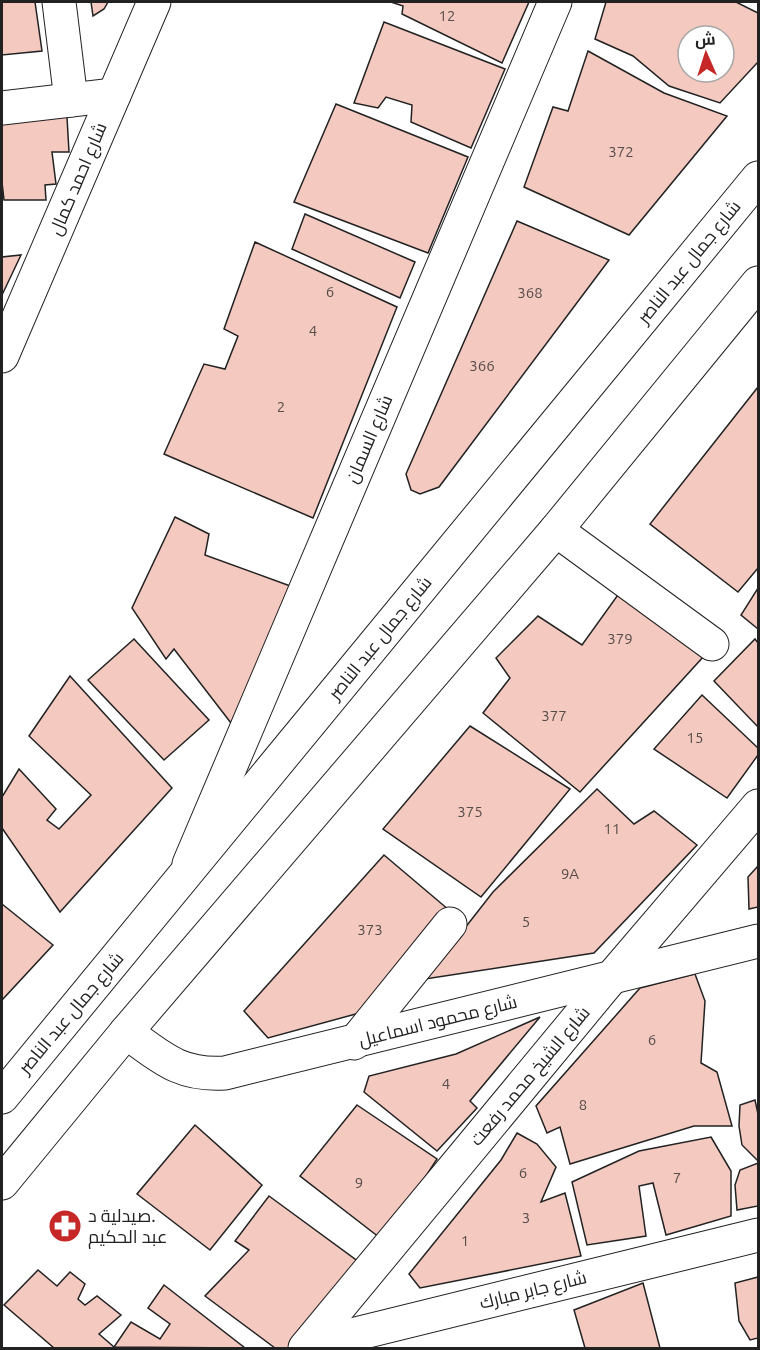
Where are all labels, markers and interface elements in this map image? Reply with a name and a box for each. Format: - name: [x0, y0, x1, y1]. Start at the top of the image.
- house number: 12: [439, 7, 455, 24]
- north arrow: [676, 24, 736, 84]
- text: ش: [694, 29, 716, 50]
- street label: شارع احمد كمال: [44, 119, 113, 239]
- house number: 372: [608, 143, 634, 160]
- street label: شارع جمال عبد الناصر: [632, 196, 746, 329]
- house number: 6: [326, 283, 334, 300]
- house number: 368: [517, 284, 543, 301]
- house number: 4: [309, 322, 317, 339]
- house number: 366: [469, 357, 495, 374]
- street label: شارع السمان: [341, 392, 398, 487]
- house number: 2: [277, 398, 285, 415]
- street label: شارع جمال عبد الناصر: [323, 572, 437, 705]
- house number: 379: [607, 630, 633, 647]
- house number: 377: [541, 707, 567, 724]
- house number: 15: [687, 729, 703, 746]
- house number: 375: [457, 803, 483, 820]
- house number: 11: [604, 820, 620, 837]
- house number: 9A: [561, 865, 579, 882]
- house number: 5: [522, 913, 530, 930]
- house number: 373: [357, 921, 383, 938]
- street label: شارع جمال عبد الناصر: [13, 948, 129, 1080]
- street label: شارع محمود اسماعيل: [357, 991, 520, 1052]
- street label: شارع الشيخ محمد رفعت: [465, 1002, 595, 1151]
- house number: 6: [648, 1031, 656, 1048]
- house number: 4: [442, 1075, 450, 1092]
- house number: 8: [579, 1096, 587, 1113]
- house number: 6: [519, 1164, 527, 1181]
- house number: 7: [673, 1169, 681, 1186]
- house number: 9: [355, 1174, 363, 1191]
- place label: صيدلية د. عبد الحكيم: [88, 1205, 167, 1249]
- pharmacy icon: صيدلية د. عبد الحكيم: [47, 1208, 83, 1244]
- house number: 3: [522, 1209, 530, 1226]
- house number: 1: [461, 1232, 469, 1249]
- street label: شارع جابر مبارك: [477, 1266, 589, 1315]

